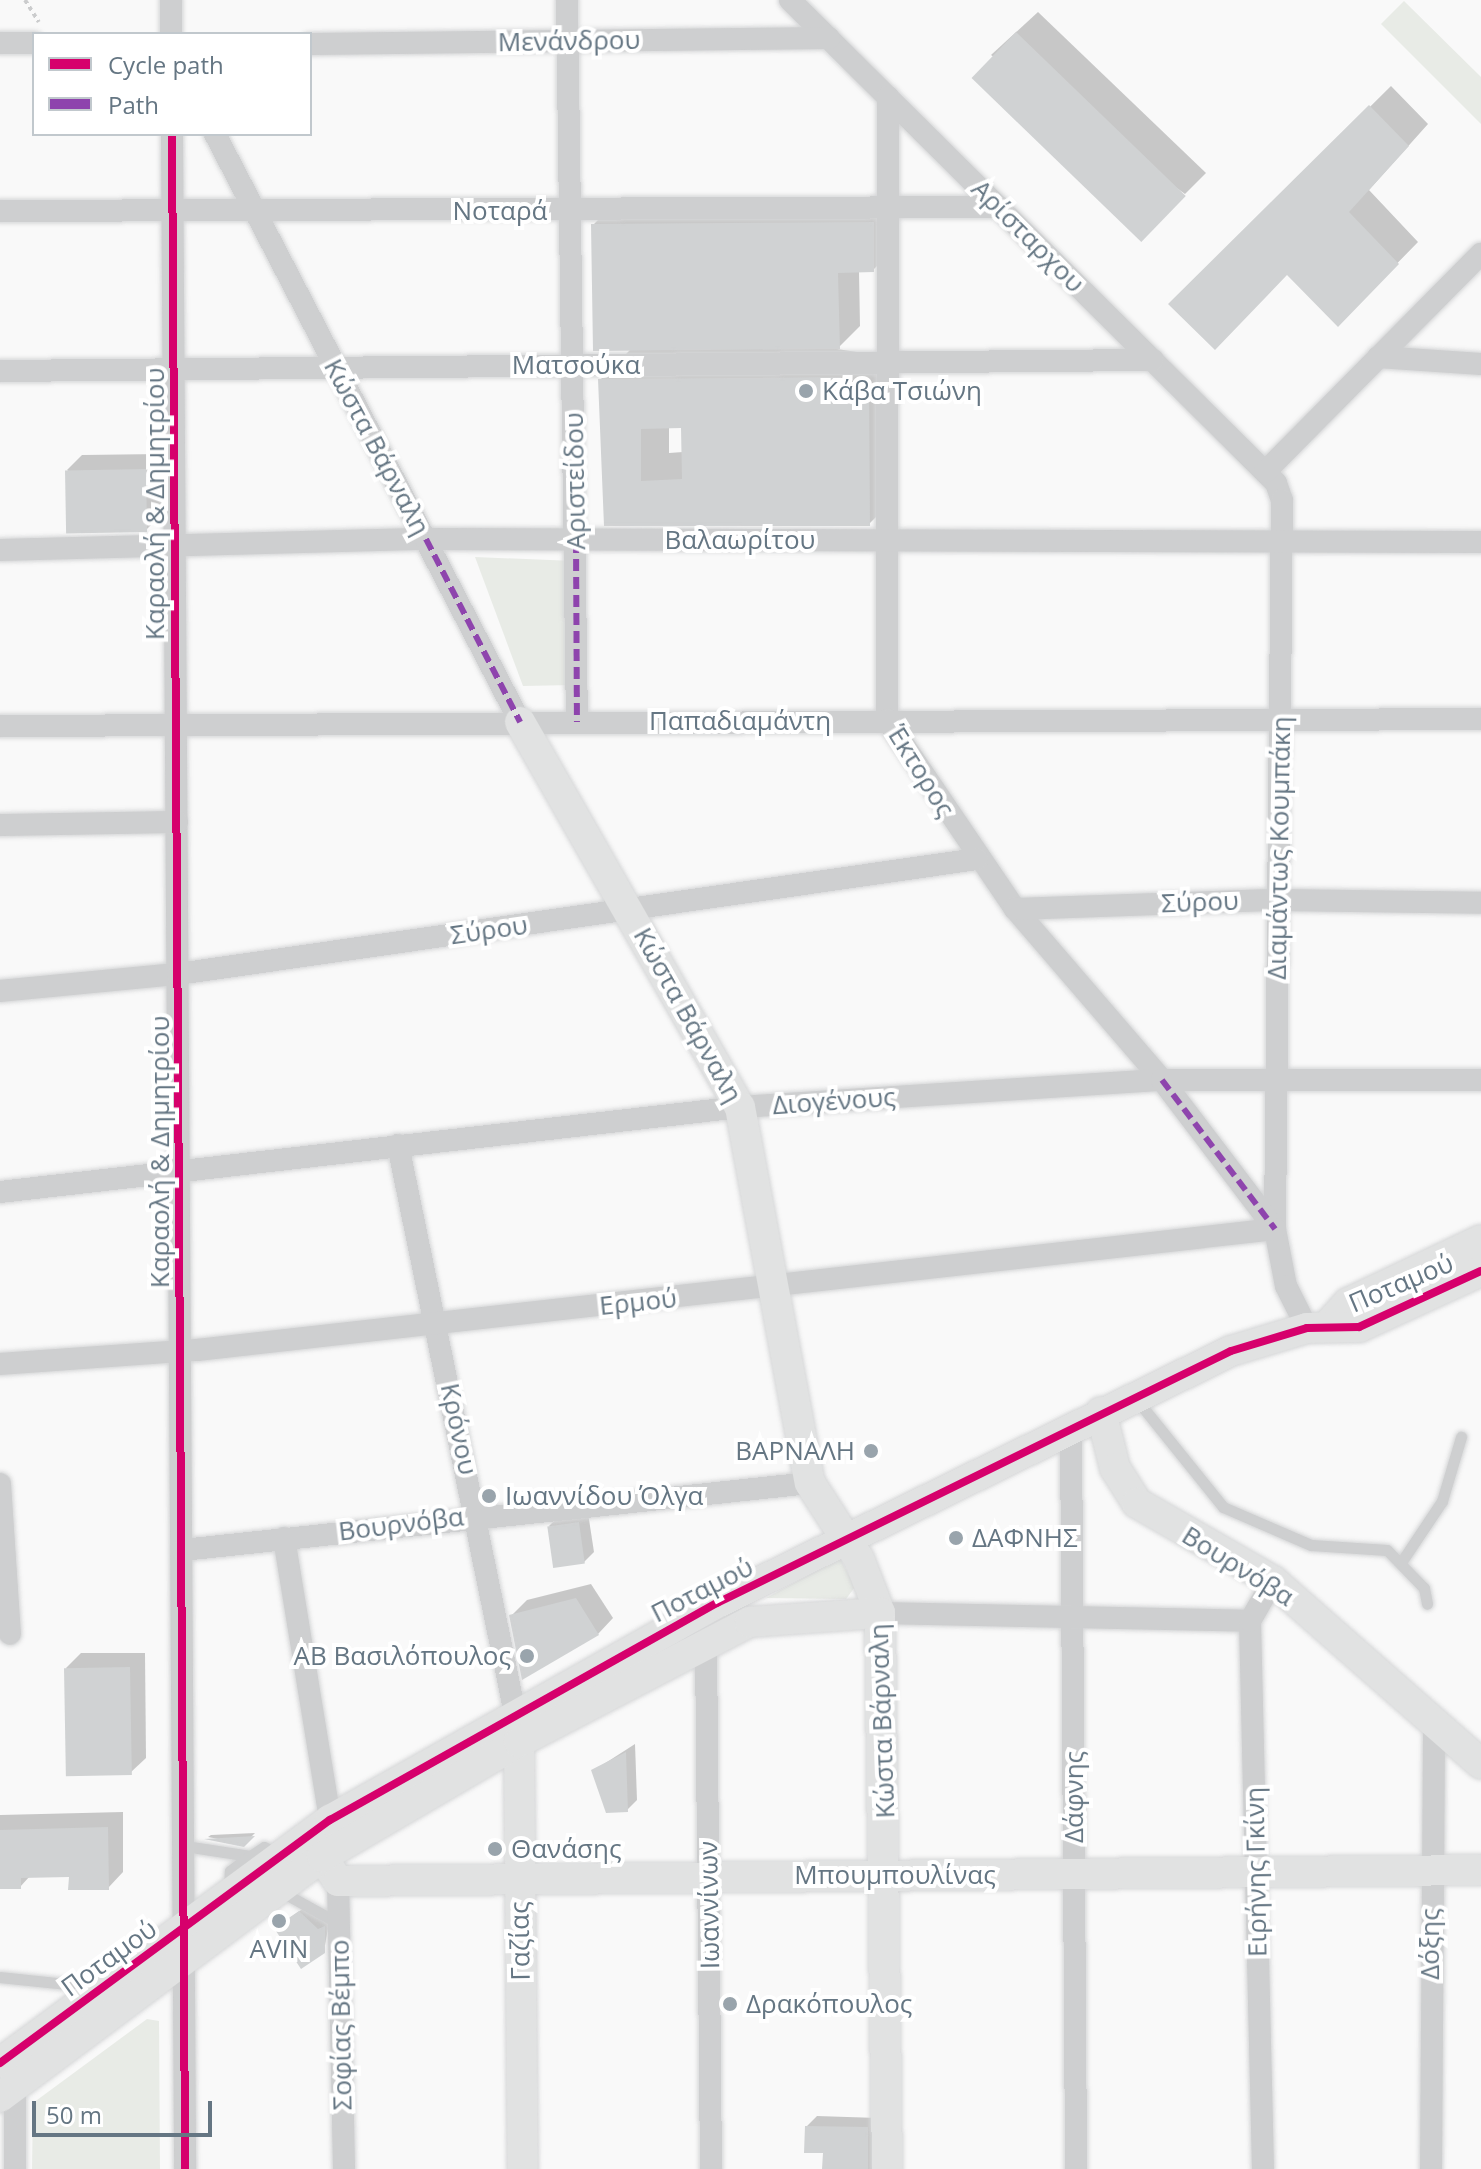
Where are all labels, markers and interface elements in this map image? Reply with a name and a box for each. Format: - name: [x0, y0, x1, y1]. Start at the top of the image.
- street label: Μενάνδρου: [497, 24, 641, 58]
- legend: [32, 32, 312, 136]
- text: Cycle path: [108, 48, 224, 81]
- text: Path: [108, 88, 159, 121]
- street label: Αρίσταρχου: [965, 173, 1091, 299]
- street label: Νοταρά: [453, 195, 547, 227]
- street label: Ματσούκα: [512, 349, 640, 381]
- street label: Κώστα Βάρναλη: [317, 354, 437, 540]
- street label: Καραολή & Δημητρίου: [139, 368, 171, 640]
- place label: Κάβα Τσιώνη: [822, 375, 982, 407]
- marker: Κάβα Τσιώνη: [797, 382, 815, 400]
- street label: Αριστείδου: [558, 412, 592, 550]
- street label: Βαλαωρίτου: [665, 524, 815, 556]
- street label: Παπαδιαμάντη: [649, 705, 831, 737]
- street label: Διαμάντως Κουμπάκη: [1261, 716, 1297, 980]
- street label: Έκτορος: [881, 720, 961, 822]
- street label: Σύρου: [1161, 885, 1239, 919]
- street label: Σύρου: [448, 909, 530, 951]
- street label: Κώστα Βάρναλη: [627, 922, 749, 1108]
- street label: Καραολή & Δημητρίου: [144, 1016, 176, 1288]
- street label: Διογένους: [771, 1081, 897, 1121]
- street label: Ποταμού: [1344, 1247, 1458, 1319]
- street label: Ερμού: [598, 1282, 678, 1322]
- street label: Κρόνου: [434, 1380, 484, 1478]
- place label: ΒΑΡΝΑΛΗ: [735, 1435, 855, 1467]
- marker: ΒΑΡΝΑΛΗ: [862, 1442, 880, 1460]
- place label: Ιωαννίδου Όλγα: [505, 1480, 703, 1512]
- marker: Ιωαννίδου Όλγα: [480, 1487, 498, 1505]
- street label: Βουρνόβα: [337, 1501, 465, 1547]
- street label: Βουρνόβα: [1176, 1519, 1300, 1613]
- place label: ΔΑΦΝΗΣ: [972, 1522, 1078, 1554]
- marker: ΔΑΦΝΗΣ: [947, 1529, 965, 1547]
- street label: Ποταμού: [646, 1551, 758, 1629]
- street label: Κώστα Βάρναλη: [863, 1623, 901, 1819]
- place label: ΑΒ Βασιλόπουλος: [294, 1640, 511, 1672]
- marker: ΑΒ Βασιλόπουλος: [518, 1647, 536, 1665]
- street label: Δάφνης: [1058, 1751, 1090, 1843]
- street label: Ειρήνης Γκίνη: [1239, 1787, 1273, 1957]
- place label: Θανάσης: [511, 1833, 621, 1865]
- marker: Θανάσης: [486, 1840, 504, 1858]
- street label: Ιωαννίνων: [692, 1840, 726, 1970]
- street label: Μπουμπουλίνας: [794, 1859, 996, 1891]
- street label: Γαζίας: [504, 1901, 536, 1981]
- street label: Δόξης: [1414, 1908, 1446, 1980]
- marker: AVIN: [270, 1912, 288, 1930]
- street label: Ποταμού: [55, 1913, 163, 2003]
- place label: AVIN: [250, 1933, 308, 1965]
- street label: Σοφίας Βέμπο: [324, 1939, 358, 2111]
- place label: Δρακόπουλος: [746, 1988, 912, 2020]
- marker: Δρακόπουλος: [721, 1995, 739, 2013]
- scale bar: [36, 2085, 216, 2135]
- text: 50 m: [46, 2098, 102, 2131]

